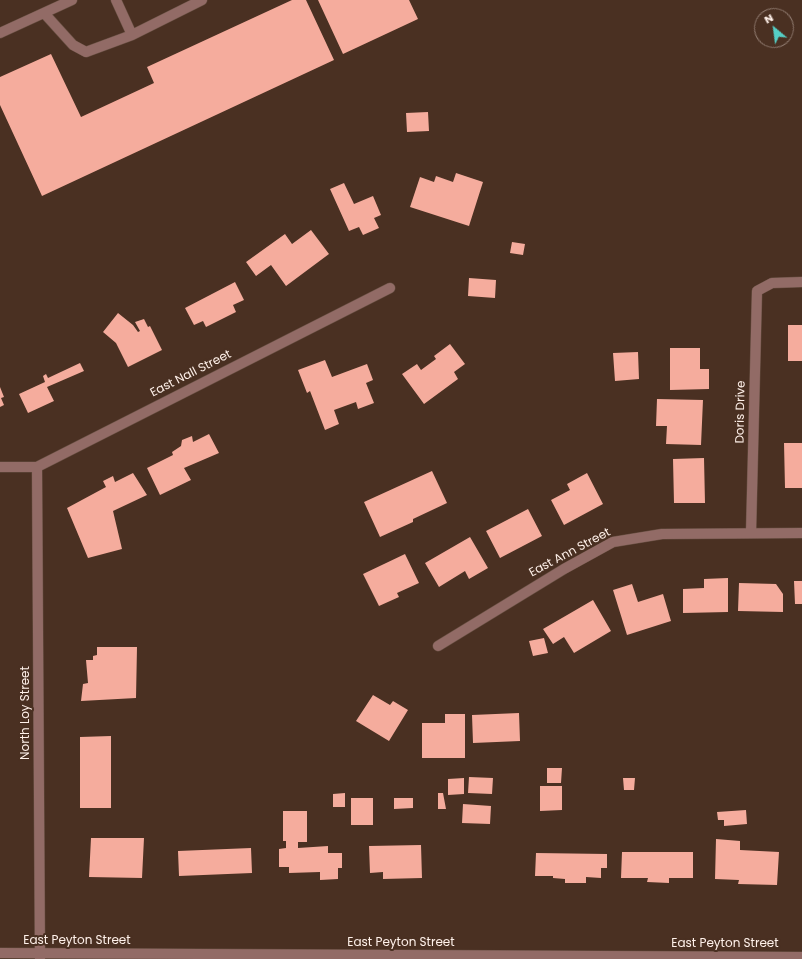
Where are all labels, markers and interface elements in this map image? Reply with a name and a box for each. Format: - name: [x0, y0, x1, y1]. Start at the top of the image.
- north arrow: [754, 8, 794, 48]
- text: N: [761, 9, 776, 27]
- street label: East Nall Street: [148, 347, 234, 401]
- street label: Doris Drive: [733, 380, 749, 444]
- street label: East Ann Street: [527, 526, 613, 580]
- street label: North Loy Street: [19, 666, 33, 760]
- street label: East Peyton Street: [23, 934, 131, 948]
- street label: East Peyton Street: [347, 936, 455, 950]
- street label: East Peyton Street: [671, 937, 779, 951]

